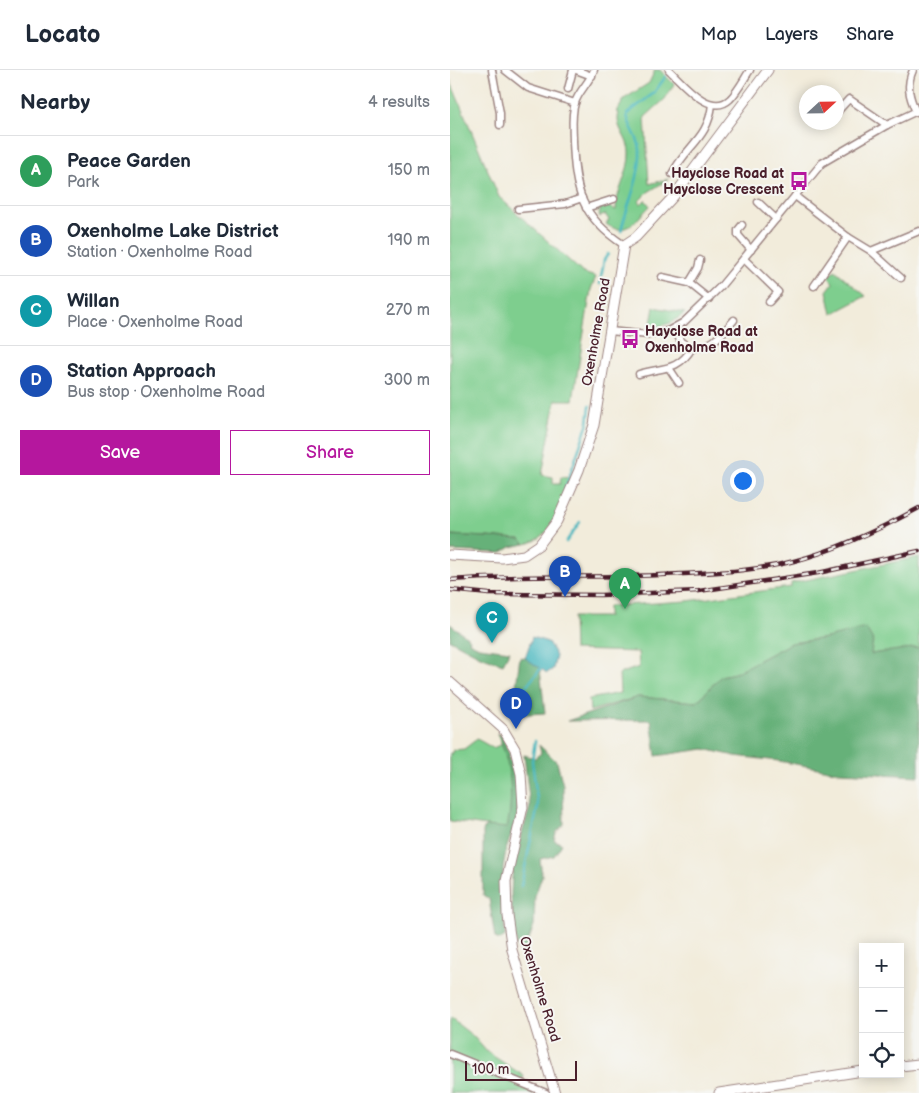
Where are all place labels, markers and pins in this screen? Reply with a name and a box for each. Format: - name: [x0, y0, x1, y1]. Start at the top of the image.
- place label: Hayclose Road at Hayclose Crescent: [663, 165, 784, 198]
- bus stop icon: Hayclose Road at Hayclose Crescent: [788, 170, 810, 192]
- place label: Hayclose Road at Oxenholme Road: [645, 323, 758, 356]
- bus stop icon: Hayclose Road at Oxenholme Road: [619, 328, 641, 350]
- pin: B: [549, 556, 581, 597]
- pin: A: [609, 568, 641, 609]
- pin: C: [476, 602, 508, 643]
- pin: D: [500, 688, 532, 729]

